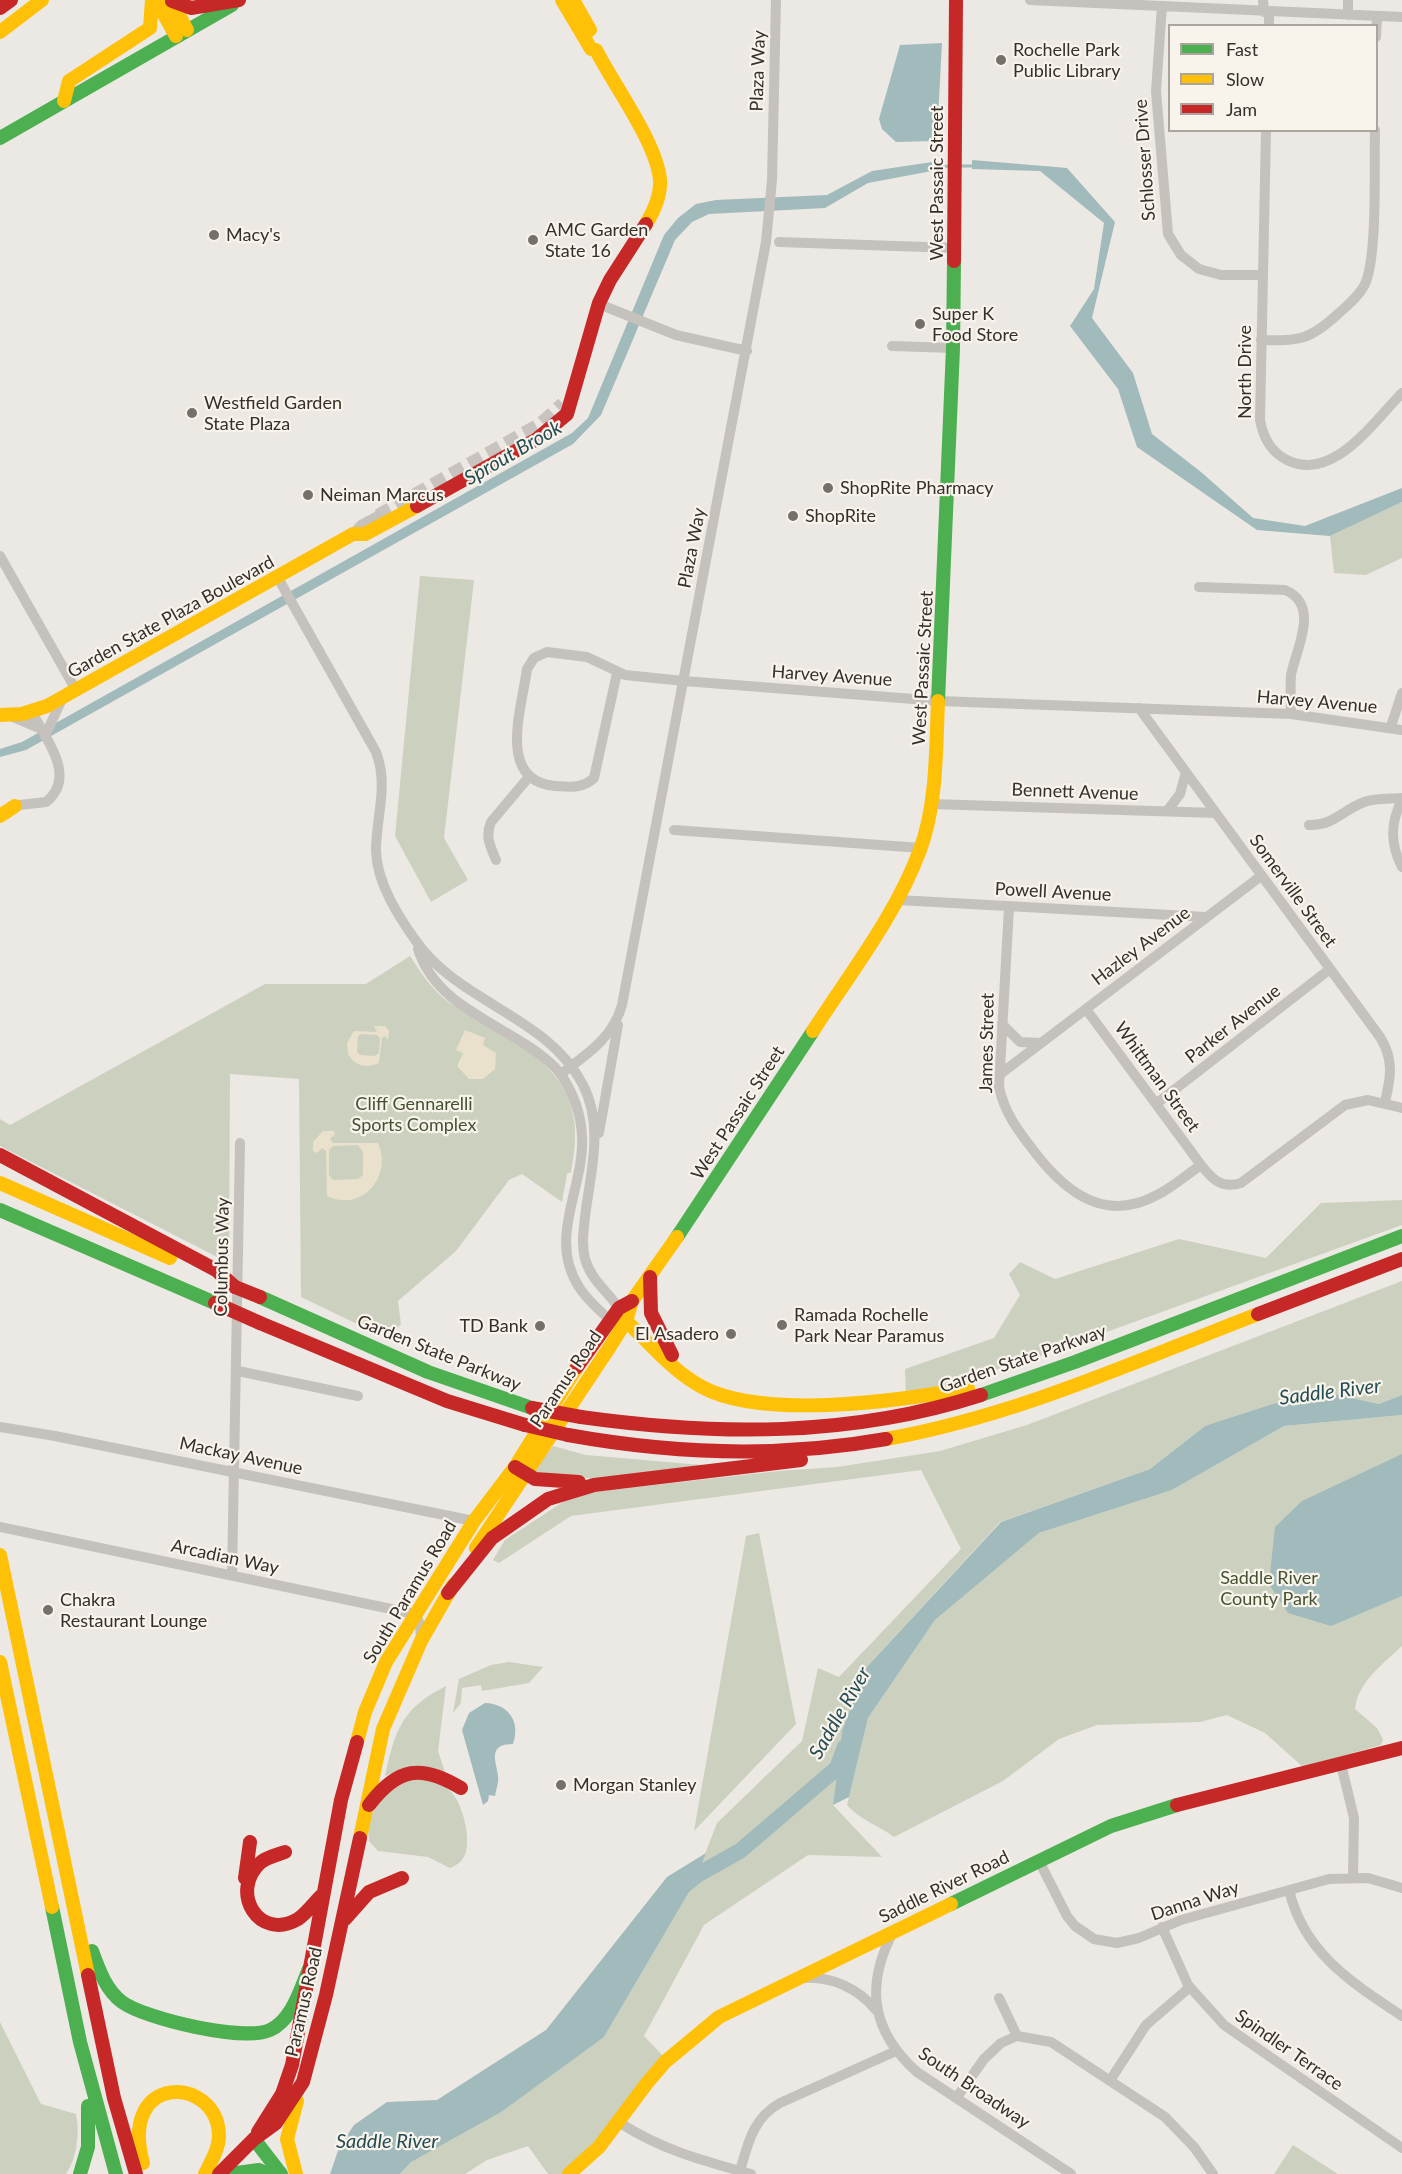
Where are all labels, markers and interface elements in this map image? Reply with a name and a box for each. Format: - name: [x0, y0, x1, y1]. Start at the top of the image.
- legend: [1168, 24, 1378, 132]
- street label: Plaza Way: [746, 30, 770, 112]
- text: Fast: [1226, 38, 1258, 60]
- place label: Rochelle Park Public Library: [1013, 39, 1120, 82]
- marker: Rochelle Park Public Library: [994, 53, 1008, 67]
- text: Slow: [1226, 68, 1264, 90]
- street label: Schlosser Drive: [1130, 98, 1160, 222]
- text: Jam: [1226, 98, 1257, 120]
- street label: West Passaic Street: [926, 106, 948, 260]
- place label: AMC Garden State 16: [545, 219, 648, 262]
- place label: Macy's: [226, 224, 281, 246]
- marker: Macy's: [207, 228, 221, 242]
- marker: AMC Garden State 16: [526, 233, 540, 247]
- place label: Super K Food Store: [932, 303, 1018, 346]
- marker: Super K Food Store: [913, 317, 927, 331]
- street label: North Drive: [1234, 325, 1256, 419]
- place label: Westfield Garden State Plaza: [204, 392, 342, 434]
- marker: Westfield Garden State Plaza: [185, 406, 199, 420]
- water label: Sprout Brook: [460, 416, 566, 490]
- place label: ShopRite Pharmacy: [840, 477, 994, 499]
- marker: ShopRite Pharmacy: [821, 481, 835, 495]
- place label: Neiman Marcus: [320, 484, 444, 506]
- marker: Neiman Marcus: [301, 488, 315, 502]
- place label: ShopRite: [805, 505, 876, 527]
- street label: Plaza Way: [674, 506, 710, 590]
- marker: ShopRite: [786, 509, 800, 523]
- street label: Garden State Plaza Boulevard: [64, 551, 278, 683]
- street label: West Passaic Street: [908, 590, 938, 746]
- street label: Harvey Avenue: [771, 661, 893, 691]
- street label: Harvey Avenue: [1256, 686, 1378, 718]
- street label: Bennett Avenue: [1011, 779, 1139, 805]
- street label: Somerville Street: [1245, 830, 1341, 952]
- street label: Powell Avenue: [994, 878, 1112, 906]
- street label: Hazley Avenue: [1088, 902, 1194, 990]
- street label: Parker Avenue: [1181, 980, 1285, 1068]
- street label: James Street: [975, 993, 999, 1093]
- street label: Whittman Street: [1110, 1018, 1204, 1136]
- street label: West Passaic Street: [687, 1042, 789, 1184]
- park label: Cliff Gennarelli Sports Complex: [352, 1093, 476, 1136]
- street label: Columbus Way: [210, 1197, 234, 1317]
- place label: Ramada Rochelle Park Near Paramus: [794, 1304, 944, 1346]
- street label: Garden State Parkway: [354, 1310, 524, 1396]
- place label: TD Bank: [459, 1315, 528, 1337]
- marker: Ramada Rochelle Park Near Paramus: [775, 1318, 789, 1332]
- marker: TD Bank: [533, 1319, 547, 1333]
- street label: Garden State Parkway: [937, 1320, 1109, 1398]
- place label: El Asadero: [635, 1323, 719, 1345]
- street label: Paramus Road: [526, 1327, 606, 1431]
- marker: El Asadero: [724, 1327, 738, 1341]
- water label: Saddle River: [1278, 1374, 1382, 1410]
- street label: Mackay Avenue: [177, 1432, 305, 1480]
- street label: South Paramus Road: [359, 1517, 461, 1667]
- street label: Arcadian Way: [169, 1535, 281, 1579]
- park label: Saddle River County Park: [1220, 1567, 1318, 1610]
- place label: Chakra Restaurant Lounge: [60, 1589, 207, 1632]
- marker: Chakra Restaurant Lounge: [41, 1603, 55, 1617]
- water label: Saddle River: [804, 1663, 876, 1763]
- place label: Morgan Stanley: [573, 1774, 697, 1796]
- marker: Morgan Stanley: [554, 1778, 568, 1792]
- street label: Saddle River Road: [875, 1846, 1013, 1928]
- street label: Danna Way: [1148, 1877, 1242, 1925]
- street label: Paramus Road: [281, 1945, 327, 2059]
- street label: Spindler Terrace: [1231, 2005, 1347, 2095]
- street label: South Broadway: [914, 2043, 1034, 2133]
- water label: Saddle River: [336, 2130, 438, 2154]

